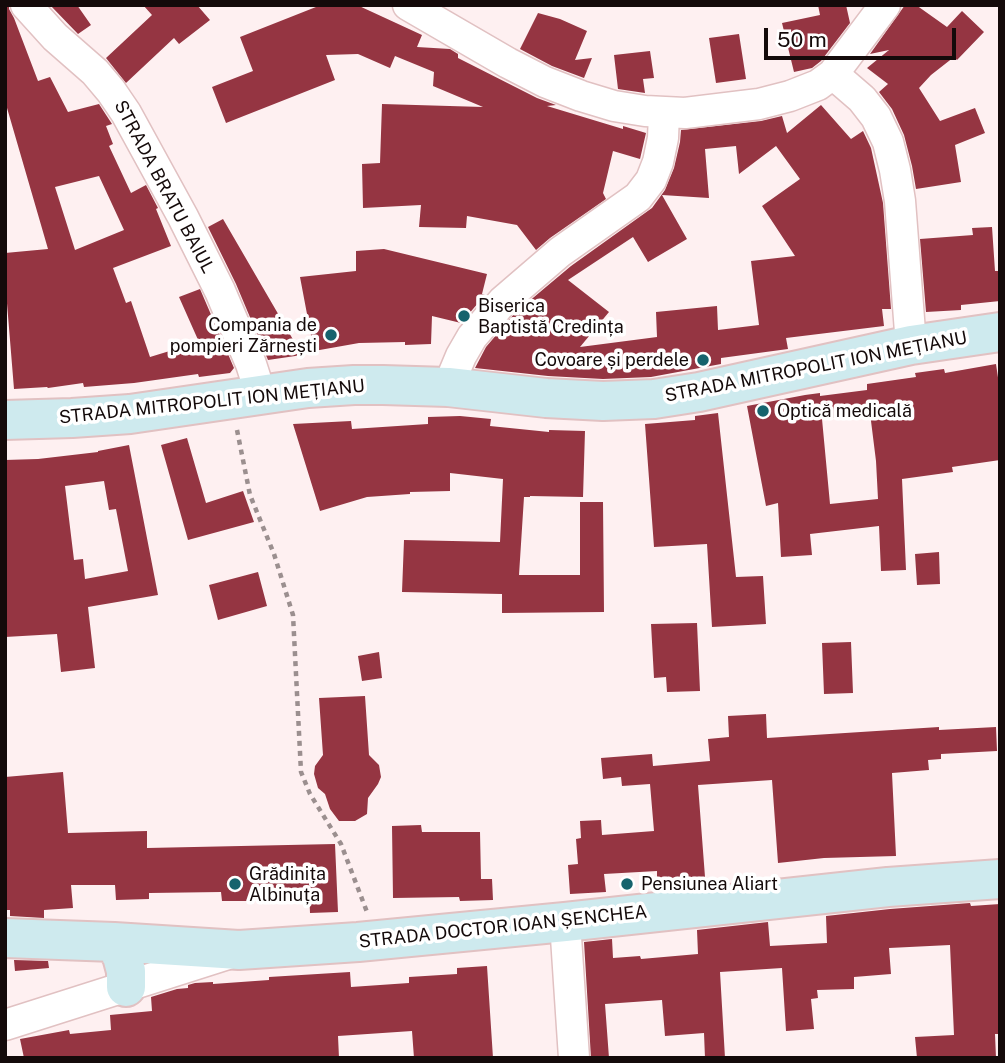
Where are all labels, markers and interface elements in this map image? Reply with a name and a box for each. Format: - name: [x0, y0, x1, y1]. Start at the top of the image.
- scale bar: [767, 14, 960, 58]
- text: 50 m: [777, 27, 827, 52]
- street label: STRADA BRATU BAIUL: [109, 97, 219, 277]
- place label: Biserica Baptistă Credința: [478, 295, 624, 338]
- marker: Biserica Baptistă Credința: [456, 308, 472, 324]
- place label: Compania de pompieri Zărnești: [170, 314, 317, 356]
- marker: Compania de pompieri Zărnești: [323, 327, 339, 343]
- street label: STRADA MITROPOLIT ION MEȚIANU: [663, 327, 969, 407]
- place label: Covoare și perdele: [534, 349, 689, 371]
- marker: Covoare și perdele: [695, 352, 711, 368]
- street label: STRADA MITROPOLIT ION MEȚIANU: [58, 375, 366, 429]
- place label: Optică medicală: [777, 400, 912, 422]
- marker: Optică medicală: [755, 403, 771, 419]
- place label: Grădinița Albinuța: [249, 863, 326, 906]
- place label: Pensiunea Aliart: [641, 873, 778, 895]
- marker: Grădinița Albinuța: [227, 876, 243, 892]
- marker: Pensiunea Aliart: [619, 876, 635, 892]
- street label: STRADA DOCTOR IOAN ȘENCHEA: [358, 901, 648, 953]

